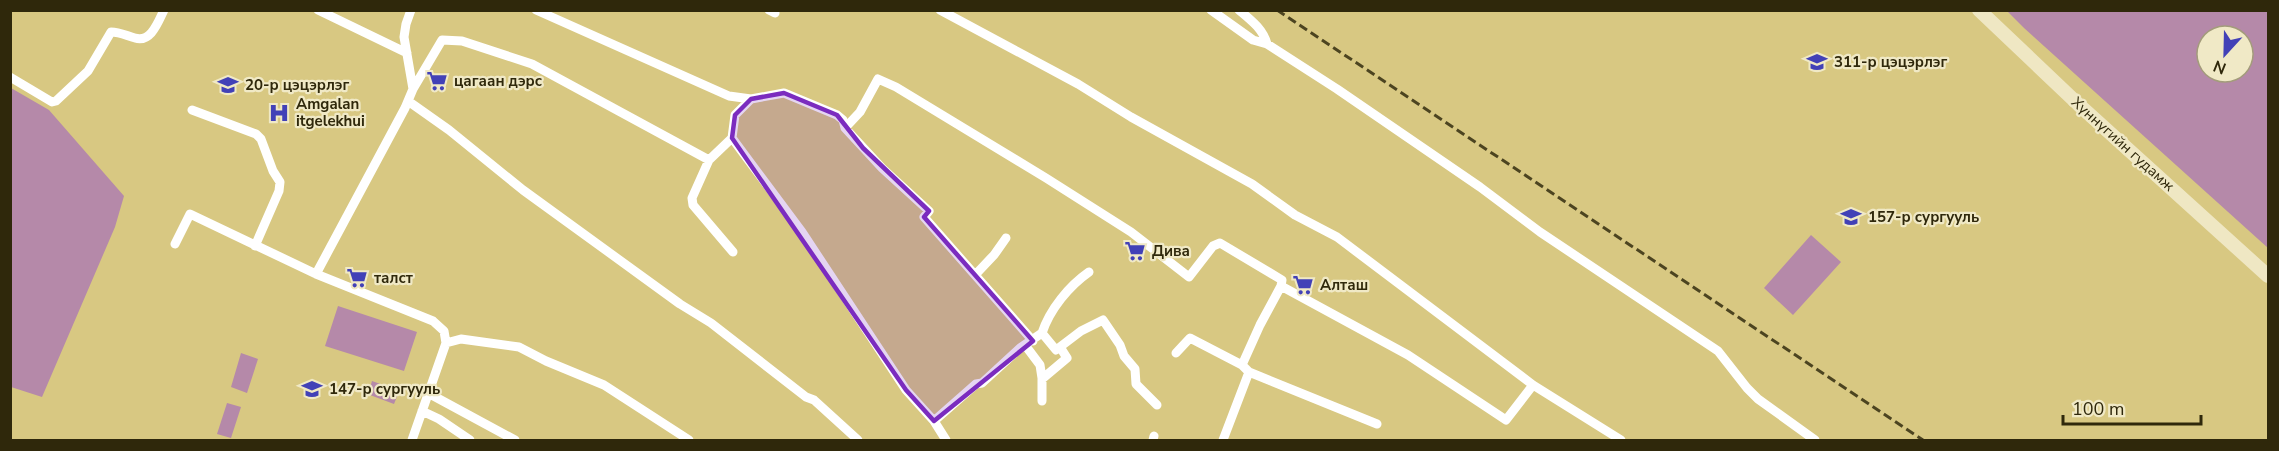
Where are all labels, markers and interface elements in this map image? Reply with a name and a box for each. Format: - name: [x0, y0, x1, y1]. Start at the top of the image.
- north arrow: [2195, 24, 2255, 84]
- school or university icon: 311-р цэцэрлэг: [1805, 50, 1829, 74]
- place label: 311-р цэцэрлэг: [1834, 52, 1948, 72]
- text: N: [2210, 55, 2229, 79]
- supermarket icon: цагаан дэрс: [425, 69, 449, 93]
- place label: цагаан дэрс: [454, 71, 542, 91]
- school or university icon: 20-р цэцэрлэг: [216, 73, 240, 97]
- place label: 20-р цэцэрлэг: [245, 75, 350, 95]
- street label: Хүннүгийн гудамж: [2067, 92, 2179, 196]
- place label: Amgalan itgelekhui: [296, 94, 365, 131]
- hospital icon: Amgalan itgelekhui: [267, 101, 291, 125]
- school or university icon: 157-р сургууль: [1839, 205, 1863, 229]
- place label: 157-р сургууль: [1868, 207, 1979, 227]
- supermarket icon: Дива: [1123, 239, 1147, 263]
- place label: Дива: [1152, 241, 1190, 261]
- supermarket icon: талст: [345, 266, 369, 290]
- place label: талст: [374, 268, 413, 288]
- supermarket icon: Алташ: [1291, 273, 1315, 297]
- place label: Алташ: [1320, 275, 1368, 295]
- school or university icon: 147-р сургууль: [300, 377, 324, 401]
- place label: 147-р сургууль: [329, 379, 440, 399]
- scale bar: [2063, 388, 2201, 426]
- text: 100 m: [2072, 397, 2124, 421]

